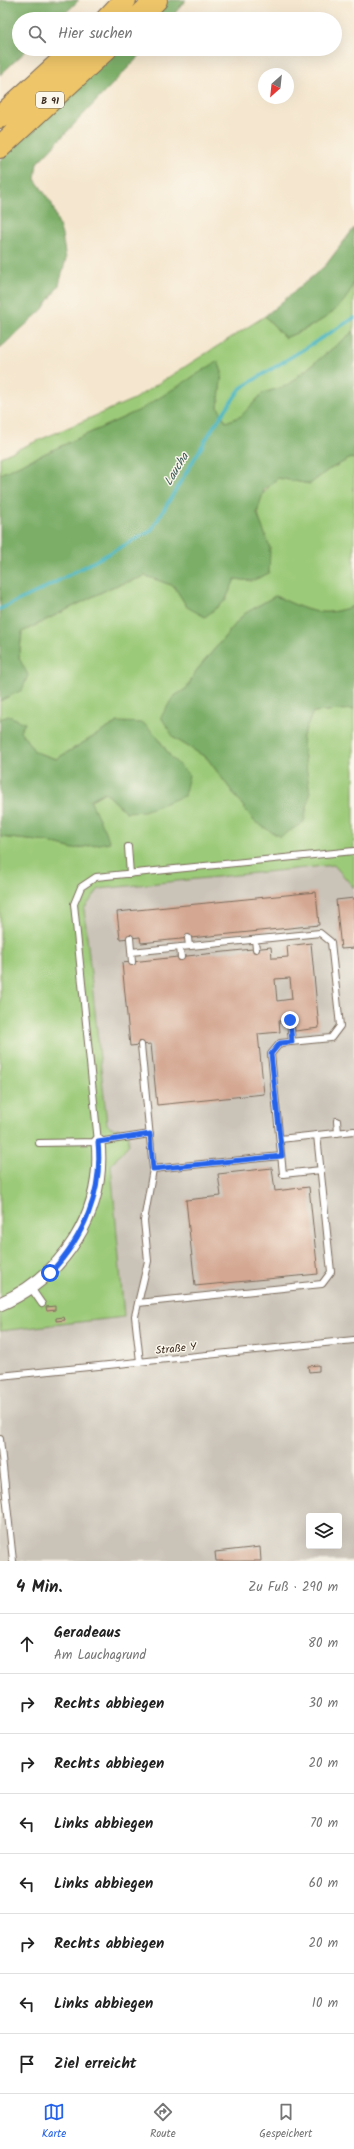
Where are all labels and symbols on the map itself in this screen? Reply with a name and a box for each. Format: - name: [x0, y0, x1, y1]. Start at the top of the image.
- north arrow: [258, 68, 294, 104]
- road number: B 91: [36, 92, 64, 108]
- water label: Laucha: [159, 448, 194, 489]
- route end: [281, 1011, 299, 1029]
- route start: [41, 1264, 59, 1282]
- street label: Straße Y: [155, 1338, 198, 1360]

